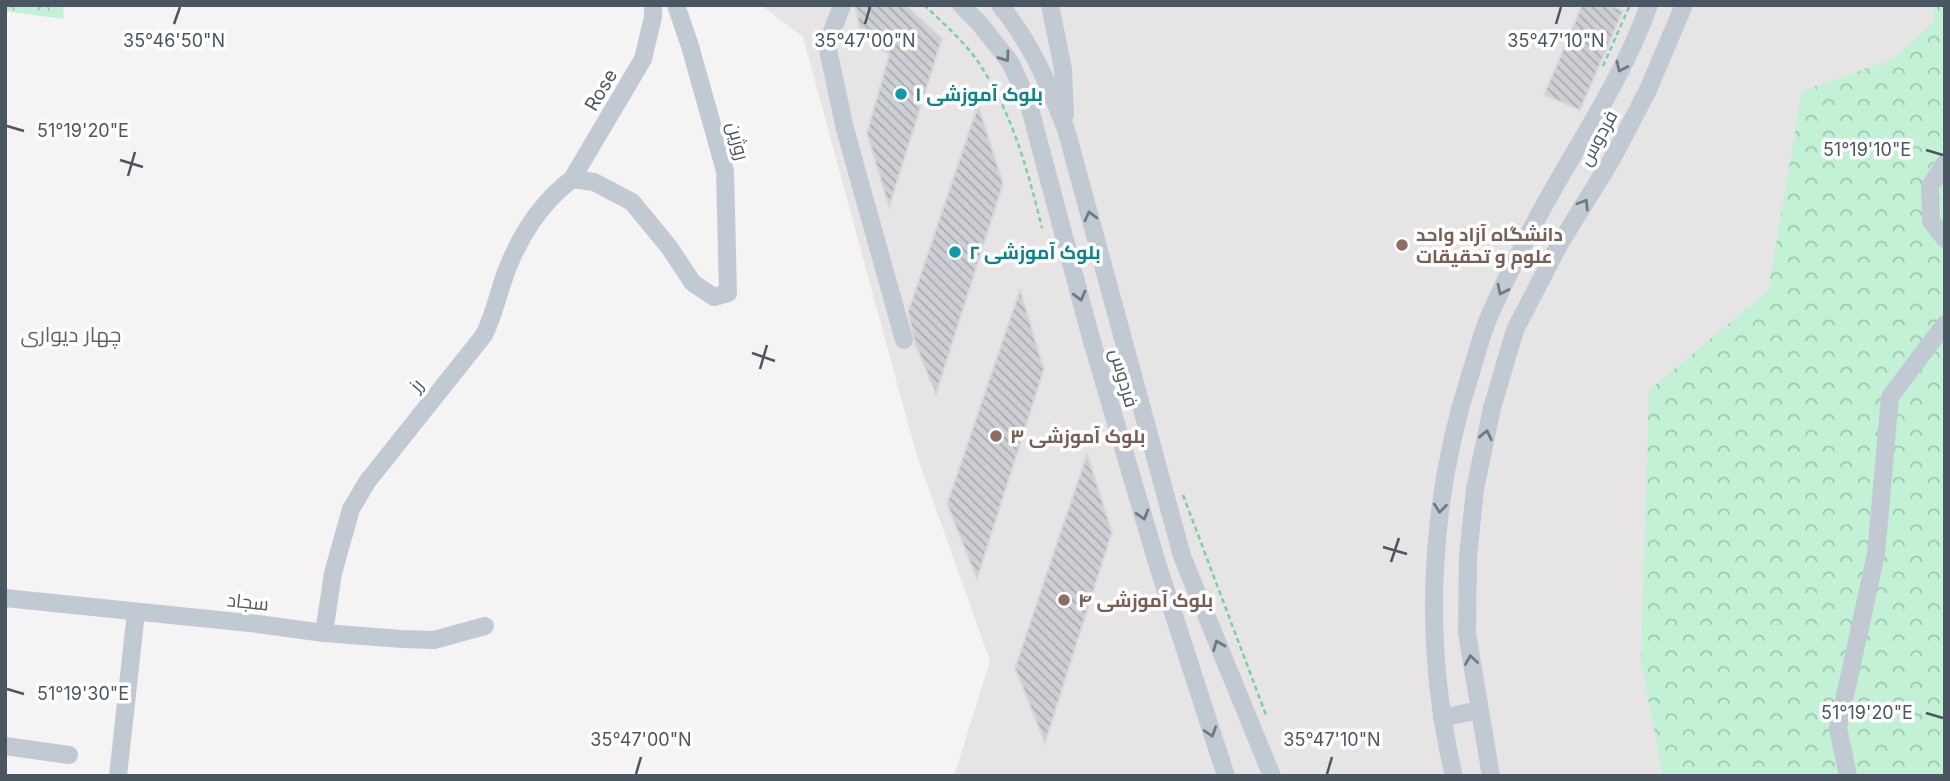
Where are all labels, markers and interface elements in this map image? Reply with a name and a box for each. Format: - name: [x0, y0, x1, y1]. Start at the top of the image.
- text: 35°46'50"N: [123, 30, 225, 51]
- text: 35°47'00"N: [814, 30, 916, 51]
- text: 35°47'10"N: [1507, 30, 1605, 51]
- one-way arrow: [997, 49, 1009, 62]
- one-way arrow: [1615, 60, 1629, 73]
- street label: Rose: [580, 65, 622, 115]
- place label: بلوک آموزشی ۱: [915, 83, 1043, 107]
- marker: بلوک آموزشی ۱: [893, 86, 909, 102]
- street label: فردوس: [1573, 106, 1623, 170]
- street label: روژین: [722, 119, 754, 163]
- text: 51°19'20"E: [37, 120, 129, 141]
- text: 51°19'10"E: [1823, 139, 1911, 160]
- one-way arrow: [1575, 199, 1588, 212]
- one-way arrow: [1083, 210, 1098, 222]
- place label: دانشگاه آزاد واحد علوم و تحقیقات: [1416, 223, 1563, 270]
- marker: دانشگاه آزاد واحد علوم و تحقیقات: [1394, 237, 1410, 253]
- place label: بلوک آموزشی ۲: [969, 241, 1101, 265]
- marker: بلوک آموزشی ۲: [947, 244, 963, 260]
- one-way arrow: [1497, 283, 1511, 295]
- one-way arrow: [1072, 290, 1086, 302]
- district label: چهار دیواری: [20, 322, 122, 349]
- street label: فردوس: [1105, 346, 1143, 410]
- street label: رز: [403, 374, 428, 397]
- place label: بلوک آموزشی ۳: [1010, 425, 1146, 449]
- marker: بلوک آموزشی ۳: [988, 428, 1004, 444]
- one-way arrow: [1478, 429, 1493, 441]
- one-way arrow: [1433, 502, 1448, 513]
- one-way arrow: [1134, 509, 1149, 521]
- street label: سجاد: [226, 588, 270, 616]
- place label: بلوک آموزشی ۴: [1078, 589, 1213, 613]
- marker: بلوک آموزشی ۴: [1056, 592, 1072, 608]
- one-way arrow: [1212, 639, 1226, 652]
- one-way arrow: [1464, 654, 1479, 666]
- text: 51°19'30"E: [37, 683, 129, 704]
- text: 51°19'20"E: [1821, 702, 1913, 723]
- one-way arrow: [1203, 726, 1218, 738]
- text: 35°47'00"N: [590, 729, 692, 750]
- text: 35°47'10"N: [1283, 729, 1381, 750]

